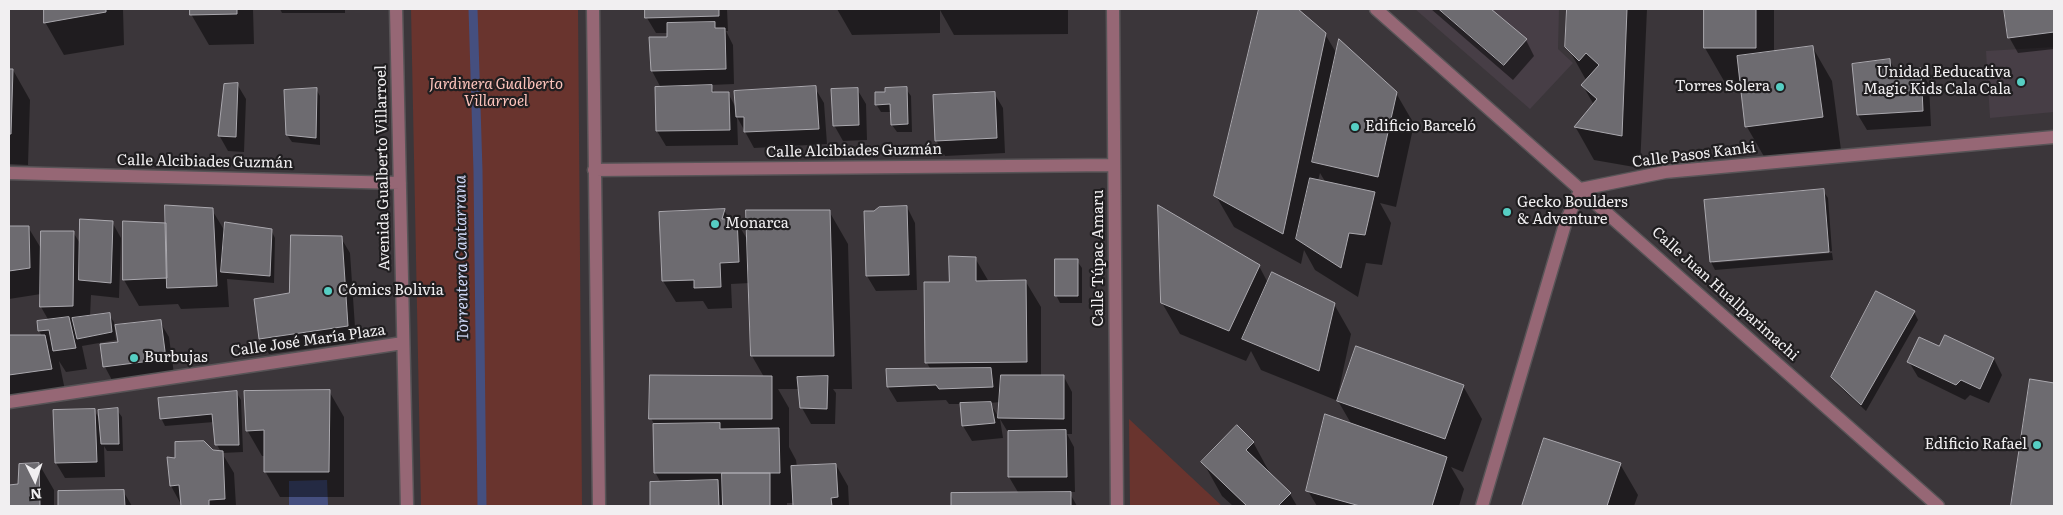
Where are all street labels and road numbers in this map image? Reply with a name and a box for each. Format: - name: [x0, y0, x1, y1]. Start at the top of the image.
- street label: Avenida Gualberto Villarroel: [372, 65, 394, 271]
- street label: Calle Pasos Kanki: [1631, 138, 1757, 172]
- street label: Calle Alcibiades Guzmán: [766, 140, 942, 162]
- street label: Calle Alcibiades Guzmán: [117, 151, 293, 173]
- street label: Calle Túpac Amaru: [1090, 190, 1108, 326]
- street label: Calle Juan Huallparimachi: [1648, 223, 1802, 365]
- street label: Calle José María Plaza: [229, 321, 387, 361]

